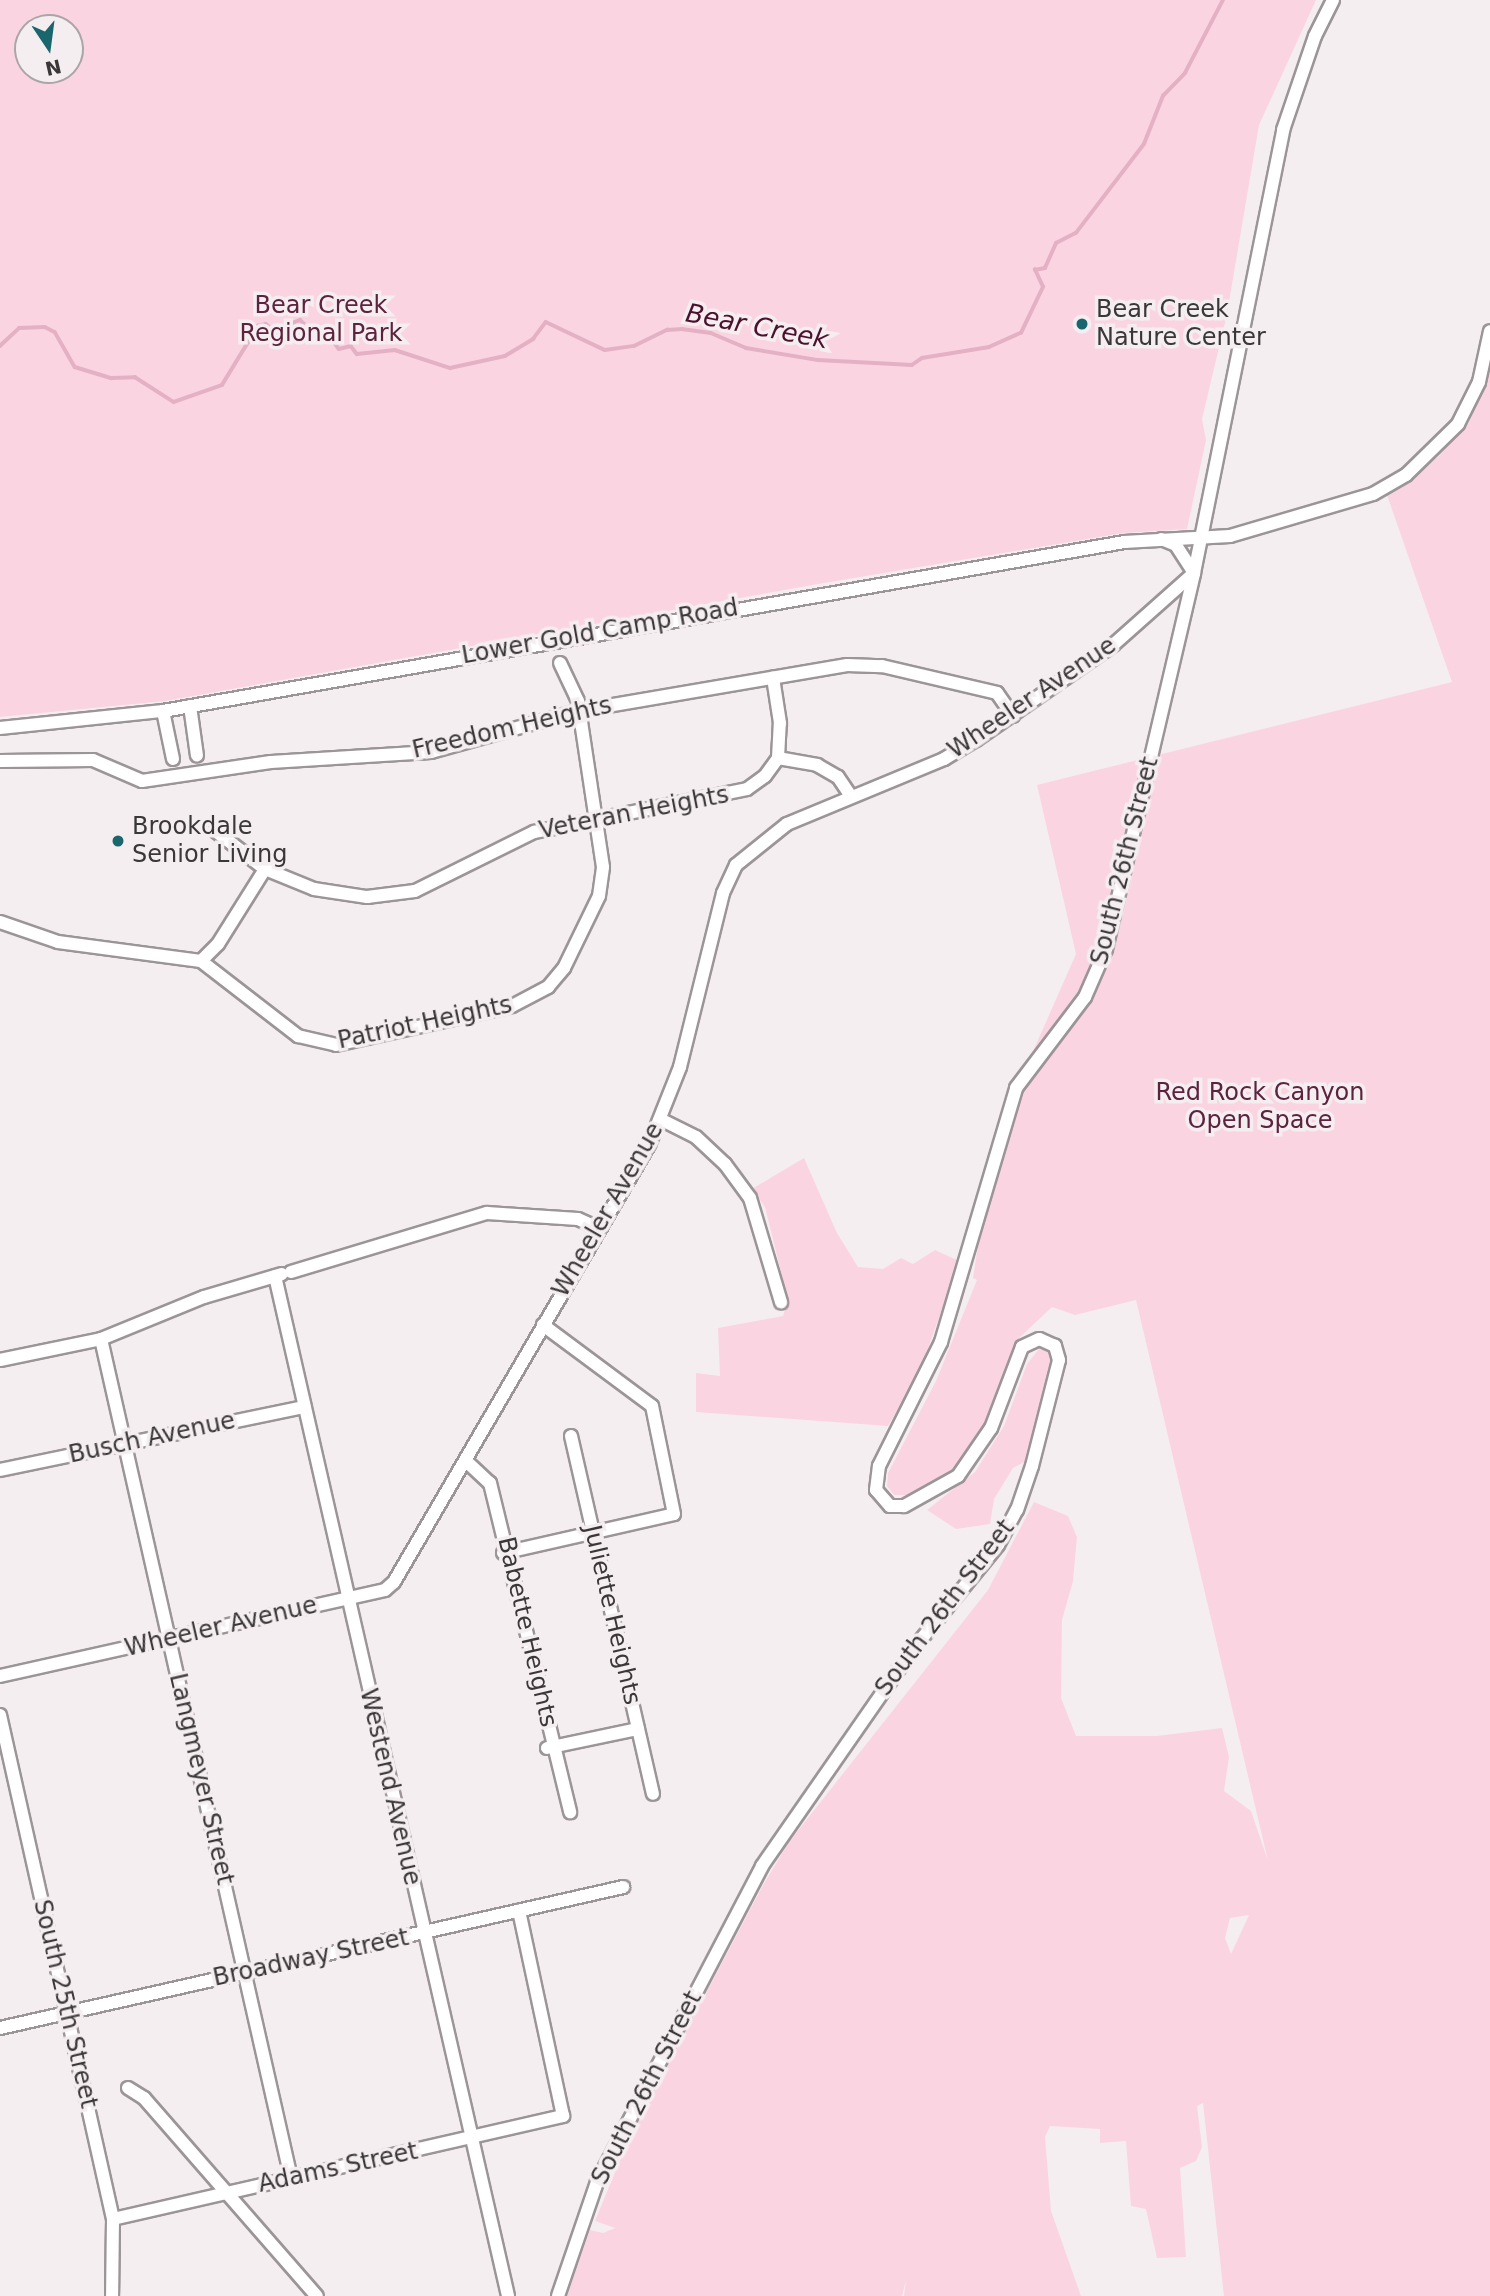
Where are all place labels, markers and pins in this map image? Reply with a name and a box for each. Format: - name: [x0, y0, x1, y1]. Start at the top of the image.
- place label: Bear Creek Nature Center: [1096, 296, 1266, 352]
- marker: Bear Creek Nature Center: [1074, 316, 1090, 332]
- place label: Brookdale Senior Living: [132, 813, 287, 869]
- marker: Brookdale Senior Living: [110, 833, 126, 849]

